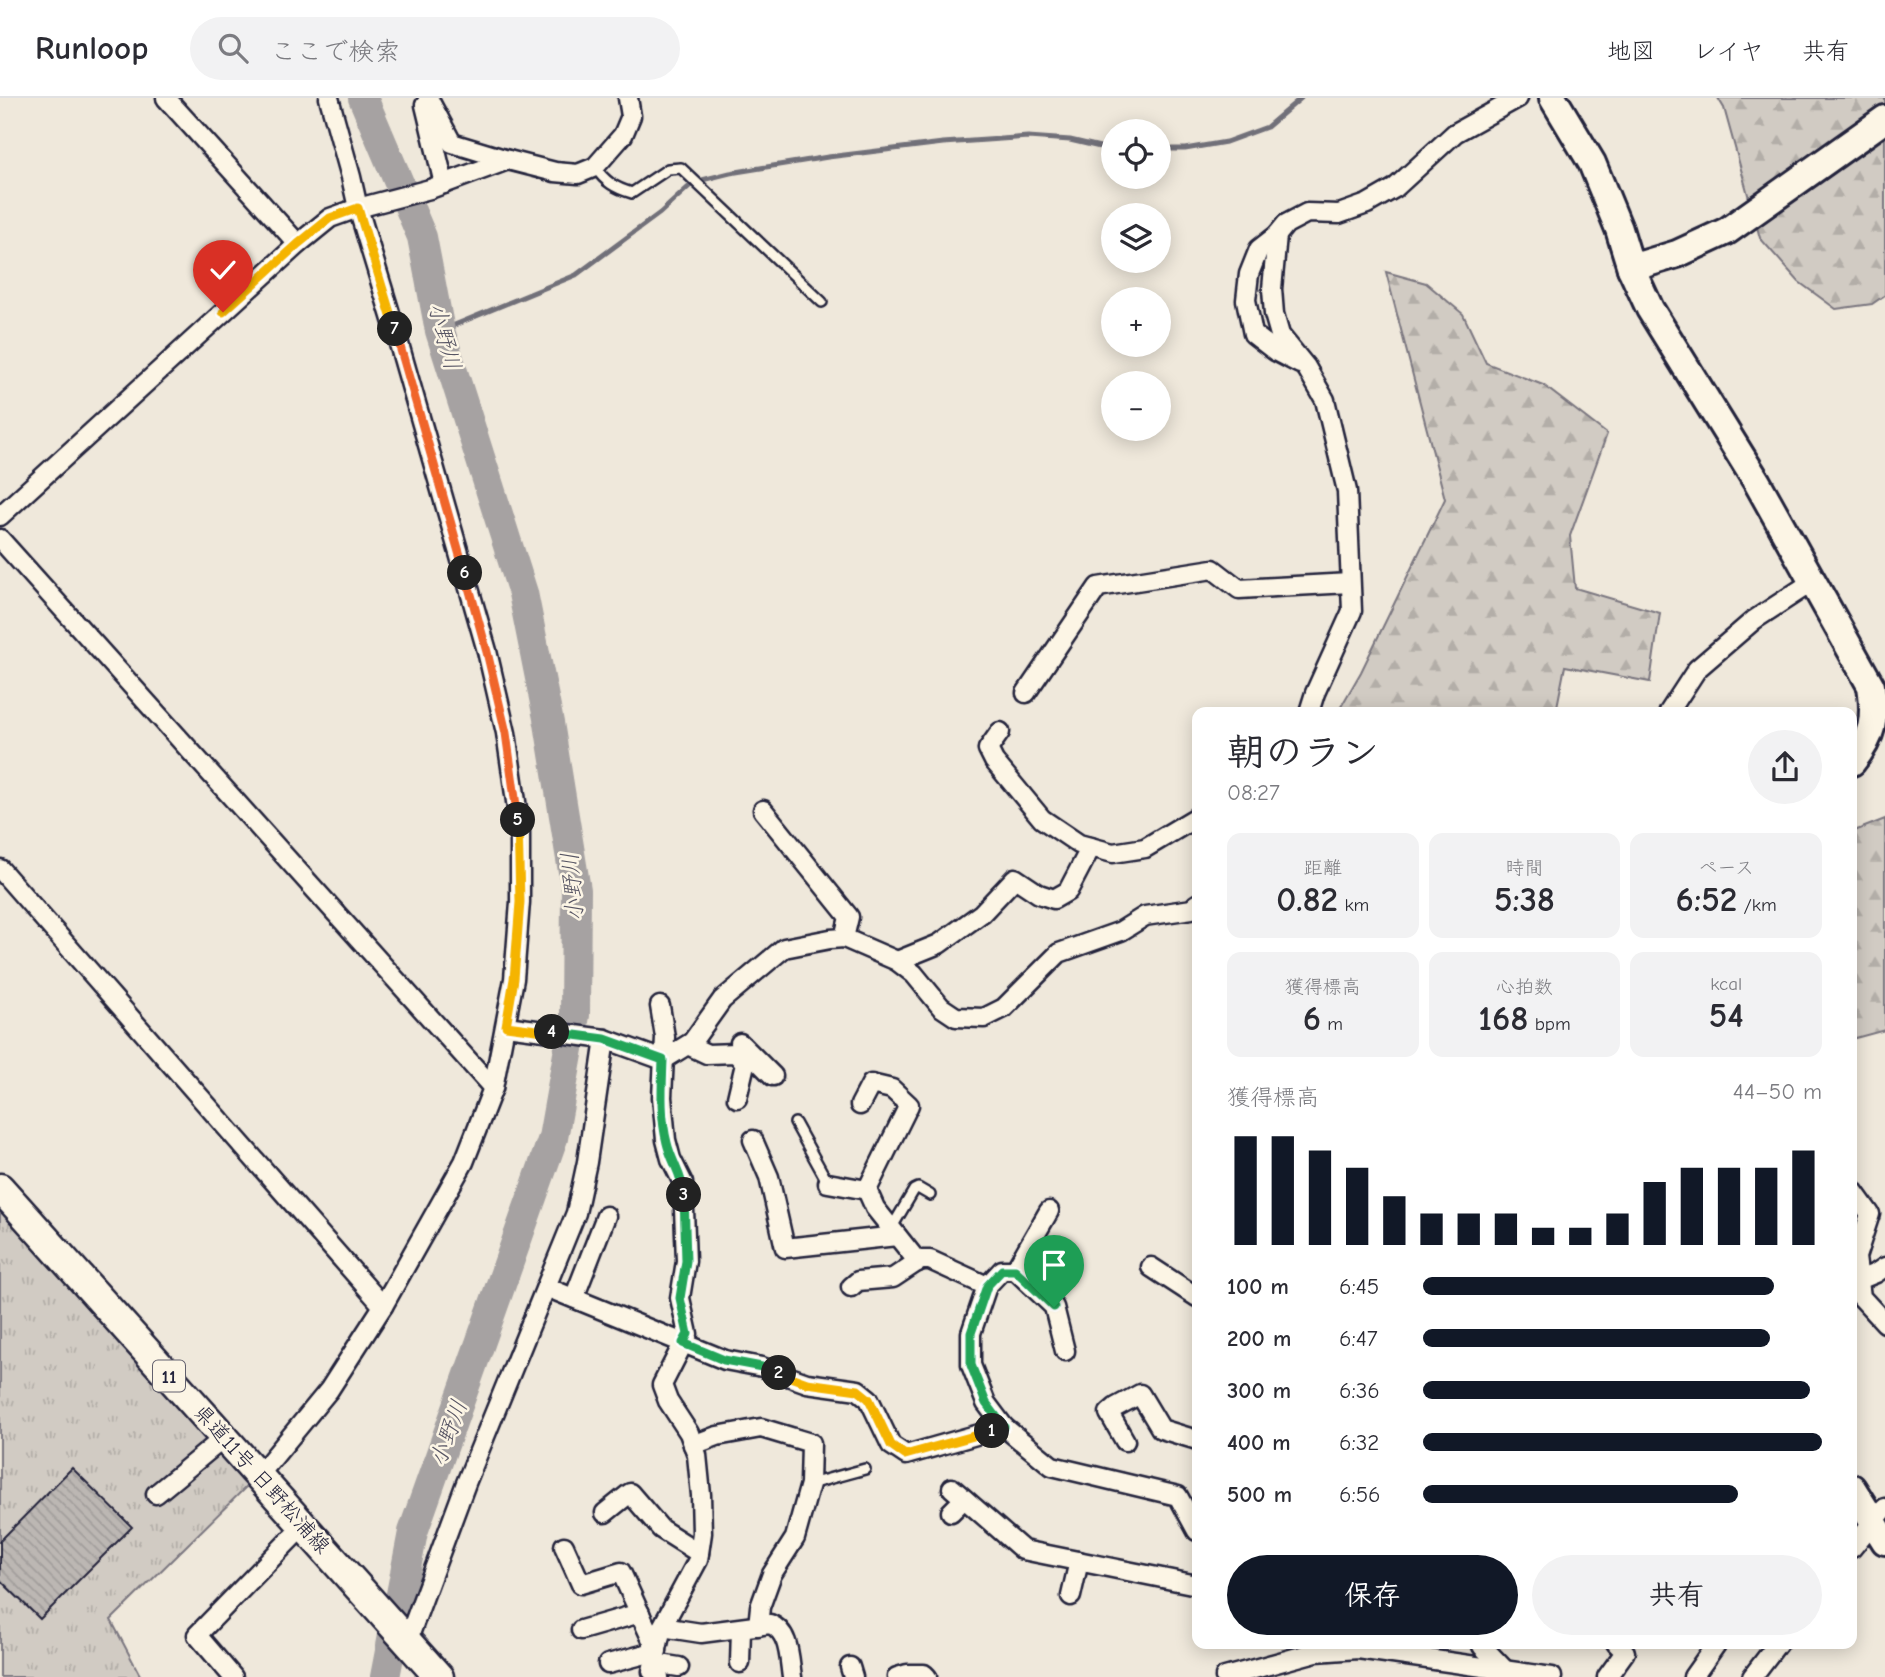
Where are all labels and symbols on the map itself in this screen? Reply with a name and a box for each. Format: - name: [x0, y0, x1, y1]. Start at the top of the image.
- pin: [193, 240, 253, 312]
- water label: 小野川: [423, 299, 466, 373]
- pin: 7: [378, 312, 412, 346]
- pin: 6: [448, 556, 482, 590]
- pin: 5: [500, 802, 536, 838]
- water label: 小野川: [556, 851, 589, 923]
- pin: 4: [534, 1014, 570, 1049]
- pin: 3: [666, 1178, 702, 1212]
- pin: [1024, 1235, 1084, 1307]
- pin: 2: [762, 1356, 796, 1390]
- road number: 11: [153, 1360, 185, 1392]
- water label: 小野川: [424, 1396, 473, 1470]
- street label: 県道11号 日野松浦線: [189, 1400, 335, 1558]
- pin: 1: [974, 1414, 1010, 1448]

